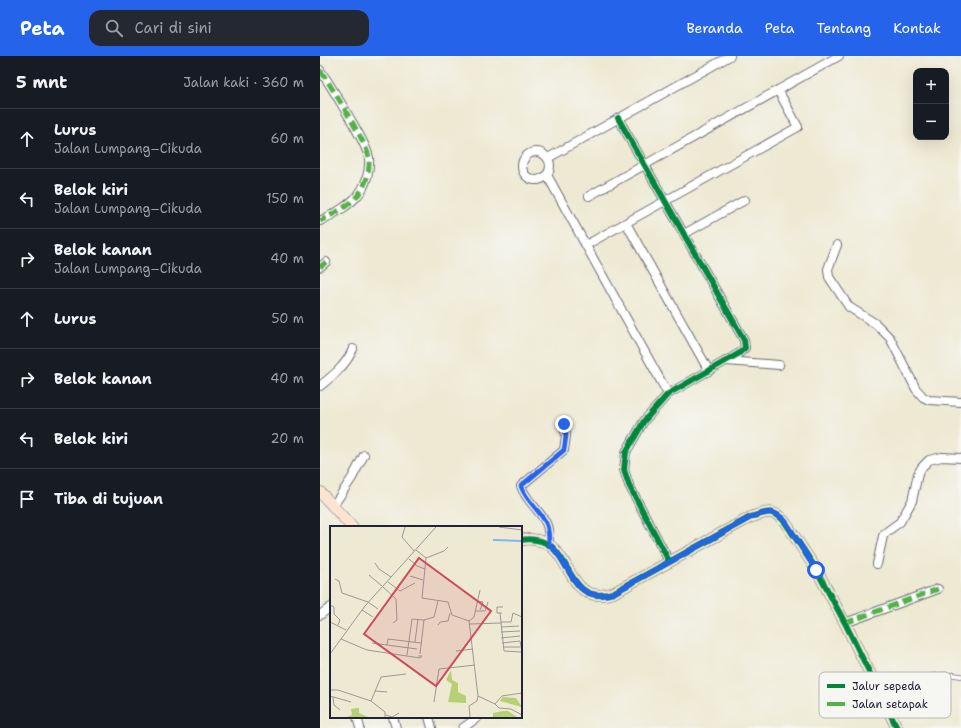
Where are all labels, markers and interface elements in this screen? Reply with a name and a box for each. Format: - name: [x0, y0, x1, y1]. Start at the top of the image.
- search box: [89, 10, 369, 46]
- text: Peta: [20, 16, 65, 41]
- icon: search: [103, 17, 125, 39]
- text: Cari di sini: [135, 18, 212, 38]
- text: Beranda: [686, 19, 743, 37]
- text: Peta: [765, 19, 795, 37]
- text: Tentang: [817, 19, 871, 37]
- text: Kontak: [893, 19, 941, 37]
- map controls: [913, 68, 949, 140]
- button: +: [913, 68, 949, 104]
- text: 5 mnt: [16, 71, 67, 93]
- text: Jalan kaki · 360 m: [183, 74, 304, 91]
- button: −: [913, 104, 949, 140]
- text: Lurus: [54, 120, 96, 140]
- icon: ahead: [16, 128, 38, 150]
- text: 60 m: [271, 130, 304, 147]
- text: Jalan Lumpang–Cikuda: [54, 140, 202, 157]
- text: Belok kiri: [54, 180, 128, 200]
- icon: left: [16, 188, 38, 210]
- text: 150 m: [266, 190, 304, 207]
- text: Jalan Lumpang–Cikuda: [54, 200, 202, 217]
- text: Belok kanan: [54, 240, 152, 260]
- icon: right: [16, 248, 38, 270]
- text: 40 m: [270, 250, 304, 267]
- text: Jalan Lumpang–Cikuda: [54, 260, 202, 277]
- icon: ahead: [16, 308, 38, 330]
- text: Lurus: [54, 309, 96, 329]
- text: 50 m: [271, 310, 304, 327]
- icon: right: [16, 368, 38, 390]
- text: Belok kanan: [54, 369, 152, 389]
- text: 40 m: [270, 370, 304, 387]
- route end: [555, 415, 573, 433]
- icon: left: [16, 428, 38, 450]
- text: Belok kiri: [54, 429, 128, 449]
- text: 20 m: [271, 430, 304, 447]
- icon: arrive: [16, 488, 38, 510]
- text: Tiba di tujuan: [54, 489, 163, 509]
- inset map: [330, 526, 522, 718]
- route start: [807, 561, 825, 579]
- legend: [819, 672, 951, 718]
- text: Jalur sepeda: [852, 679, 921, 694]
- text: Jalan setapak: [852, 697, 928, 712]

